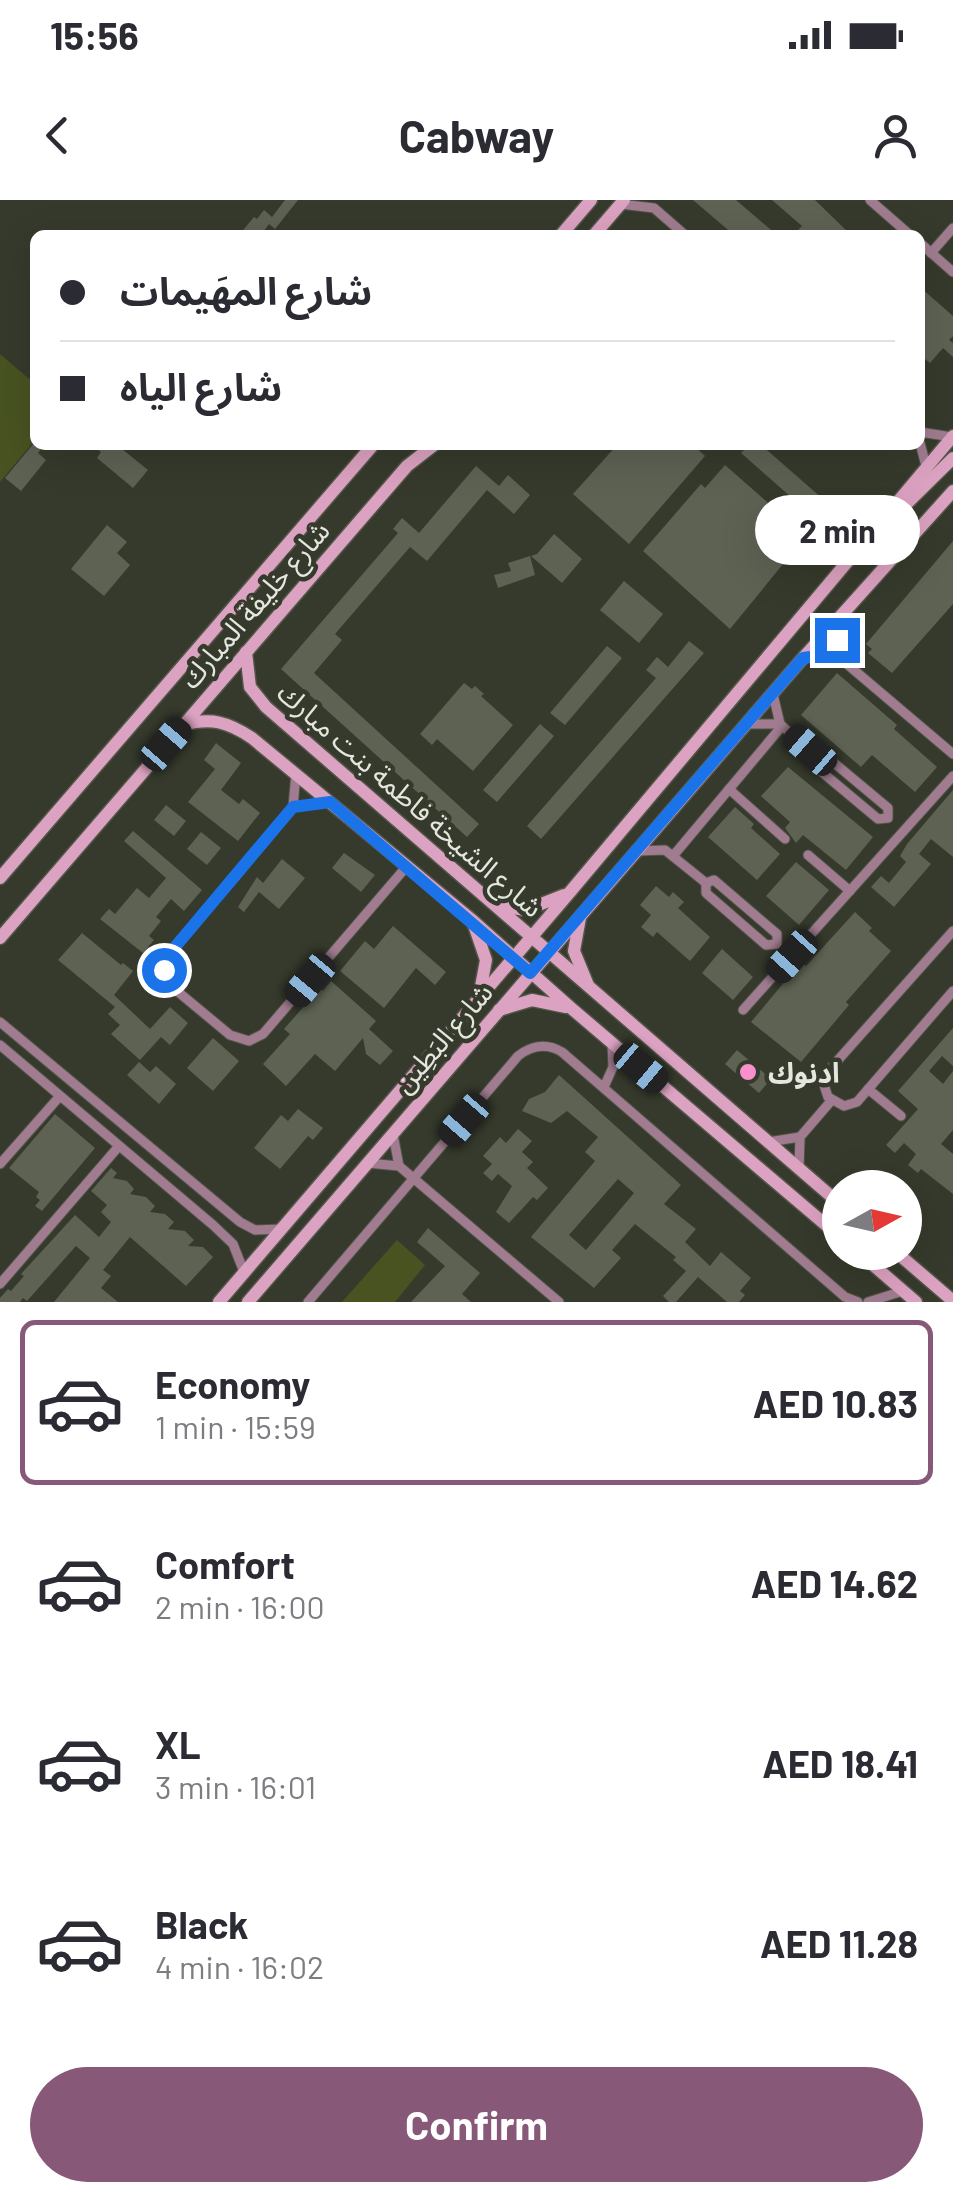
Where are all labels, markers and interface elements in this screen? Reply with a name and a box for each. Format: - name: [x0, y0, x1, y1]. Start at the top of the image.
- text: 15:56: [50, 12, 139, 58]
- icon: back: [30, 108, 85, 163]
- text: Cabway: [399, 108, 554, 162]
- icon: person: [868, 108, 923, 163]
- text: شارع المهَيمات: [120, 267, 372, 313]
- text: شارع الياه: [120, 363, 282, 409]
- callout: 2 min: [754, 495, 920, 565]
- text: 2 min: [799, 511, 876, 549]
- street label: شارع خليفة المبارك: [172, 513, 340, 698]
- route end: [815, 618, 860, 663]
- street label: شارع الشيخة فاطمة بنت مبارك: [268, 674, 551, 927]
- car: [135, 712, 197, 776]
- car: [778, 719, 842, 781]
- car: [761, 924, 823, 988]
- car: [279, 947, 341, 1013]
- route start: [142, 948, 187, 993]
- street label: شارع البَطِين: [385, 975, 503, 1102]
- car: [608, 1037, 674, 1099]
- place label: ادنوك: [768, 1055, 840, 1089]
- marker: ادنوك: [737, 1061, 759, 1083]
- car: [433, 1088, 495, 1152]
- north arrow: [822, 1170, 922, 1270]
- map controls: [822, 1170, 922, 1270]
- icon: car: [35, 1358, 125, 1448]
- text: Economy: [155, 1361, 310, 1407]
- text: AED 10.83: [753, 1380, 918, 1426]
- text: 1 min · 15:59: [155, 1407, 316, 1445]
- icon: car: [35, 1538, 125, 1628]
- text: Comfort: [155, 1541, 295, 1587]
- text: AED 14.62: [751, 1560, 918, 1606]
- text: 2 min · 16:00: [155, 1587, 325, 1625]
- icon: car: [35, 1718, 125, 1808]
- text: XL: [155, 1721, 201, 1767]
- text: AED 18.41: [762, 1740, 918, 1786]
- text: 3 min · 16:01: [155, 1767, 316, 1805]
- icon: car: [35, 1898, 125, 1988]
- text: Black: [155, 1901, 249, 1947]
- text: AED 11.28: [760, 1920, 918, 1966]
- text: 4 min · 16:02: [155, 1947, 324, 1985]
- button: Confirm: [30, 2067, 923, 2182]

